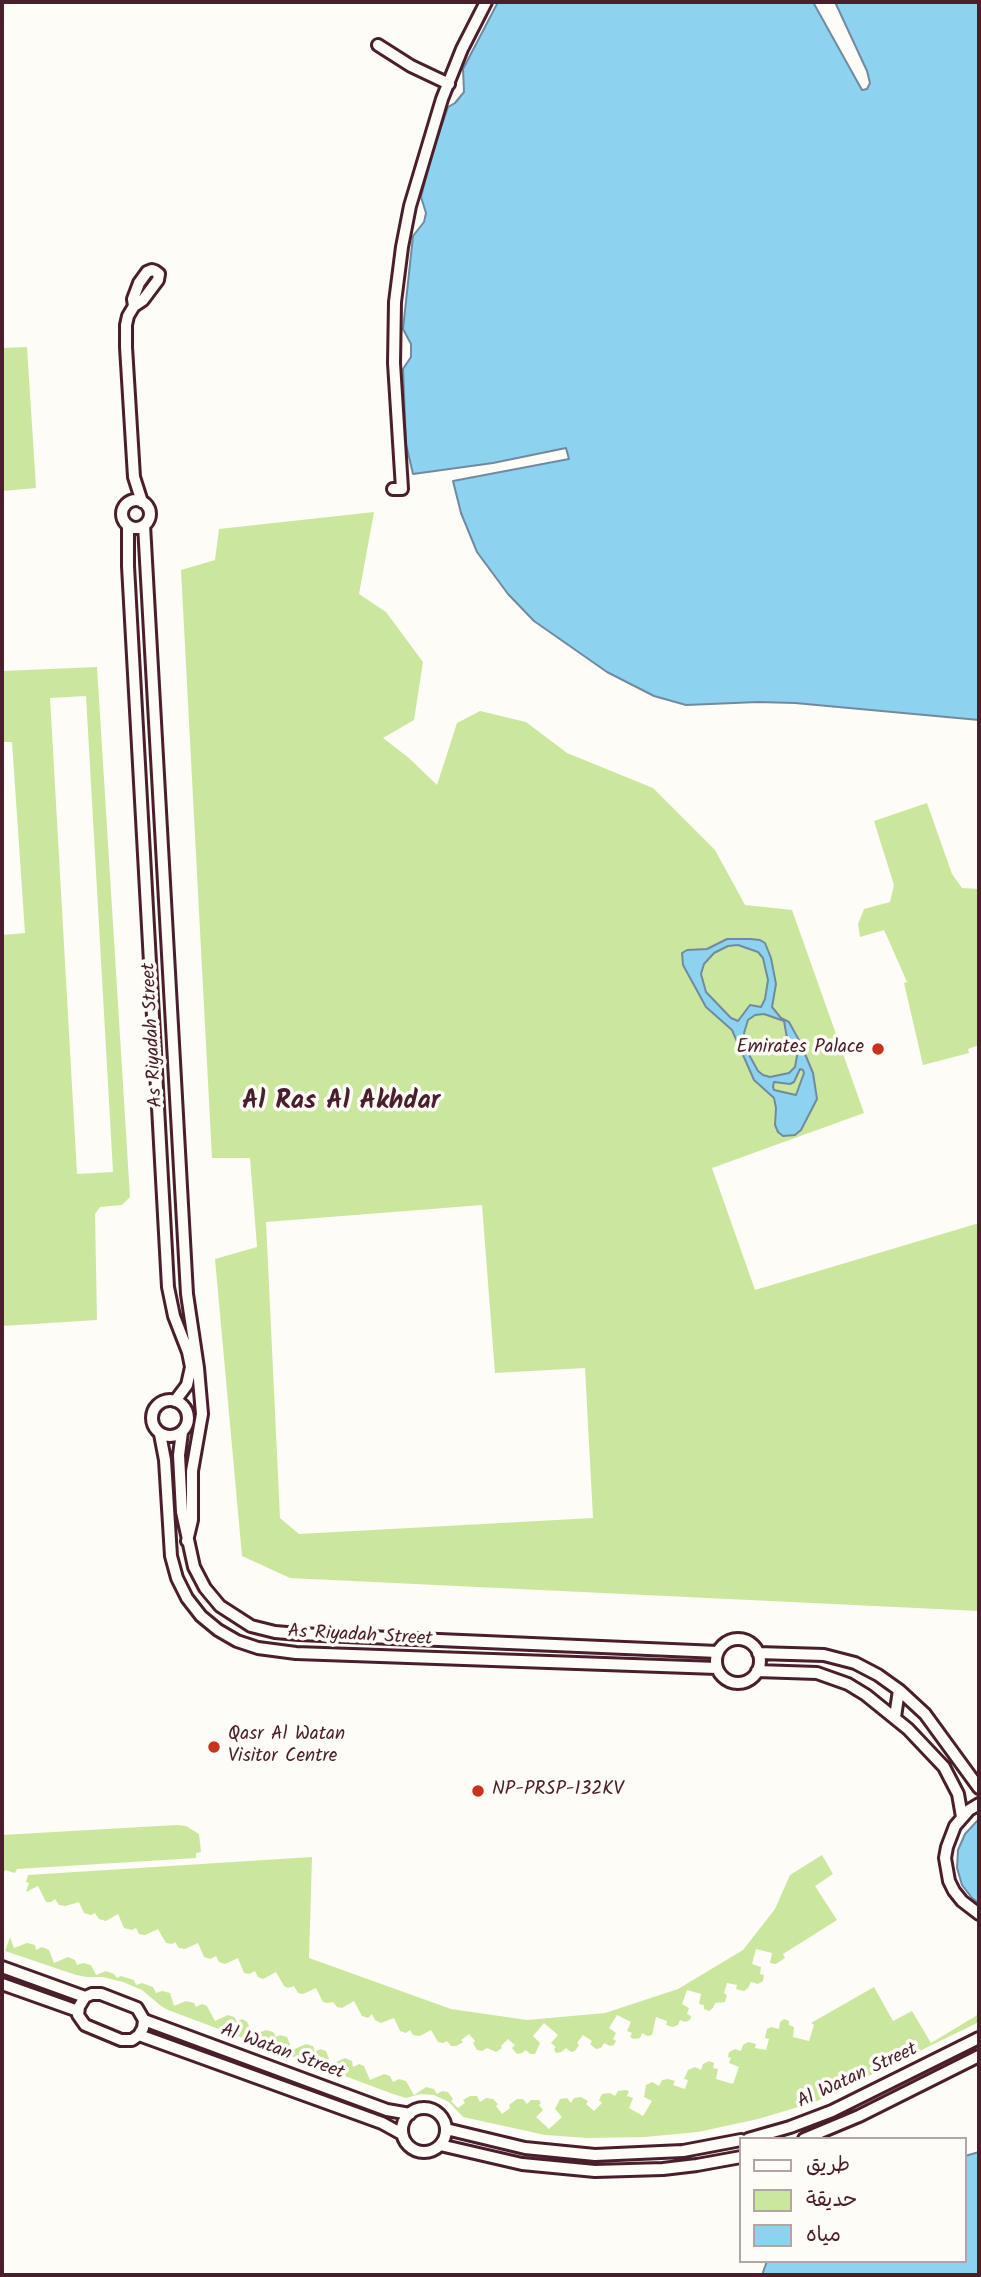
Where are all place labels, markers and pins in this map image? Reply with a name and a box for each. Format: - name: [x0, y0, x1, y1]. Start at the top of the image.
- place label: Emirates Palace: [737, 1038, 864, 1060]
- marker: Emirates Palace: [870, 1041, 886, 1057]
- place label: Qasr Al Watan Visitor Centre: [228, 1725, 345, 1769]
- marker: Qasr Al Watan Visitor Centre: [206, 1739, 222, 1755]
- place label: NP-PRSP-132KV: [492, 1780, 624, 1802]
- marker: NP-PRSP-132KV: [470, 1783, 486, 1799]

